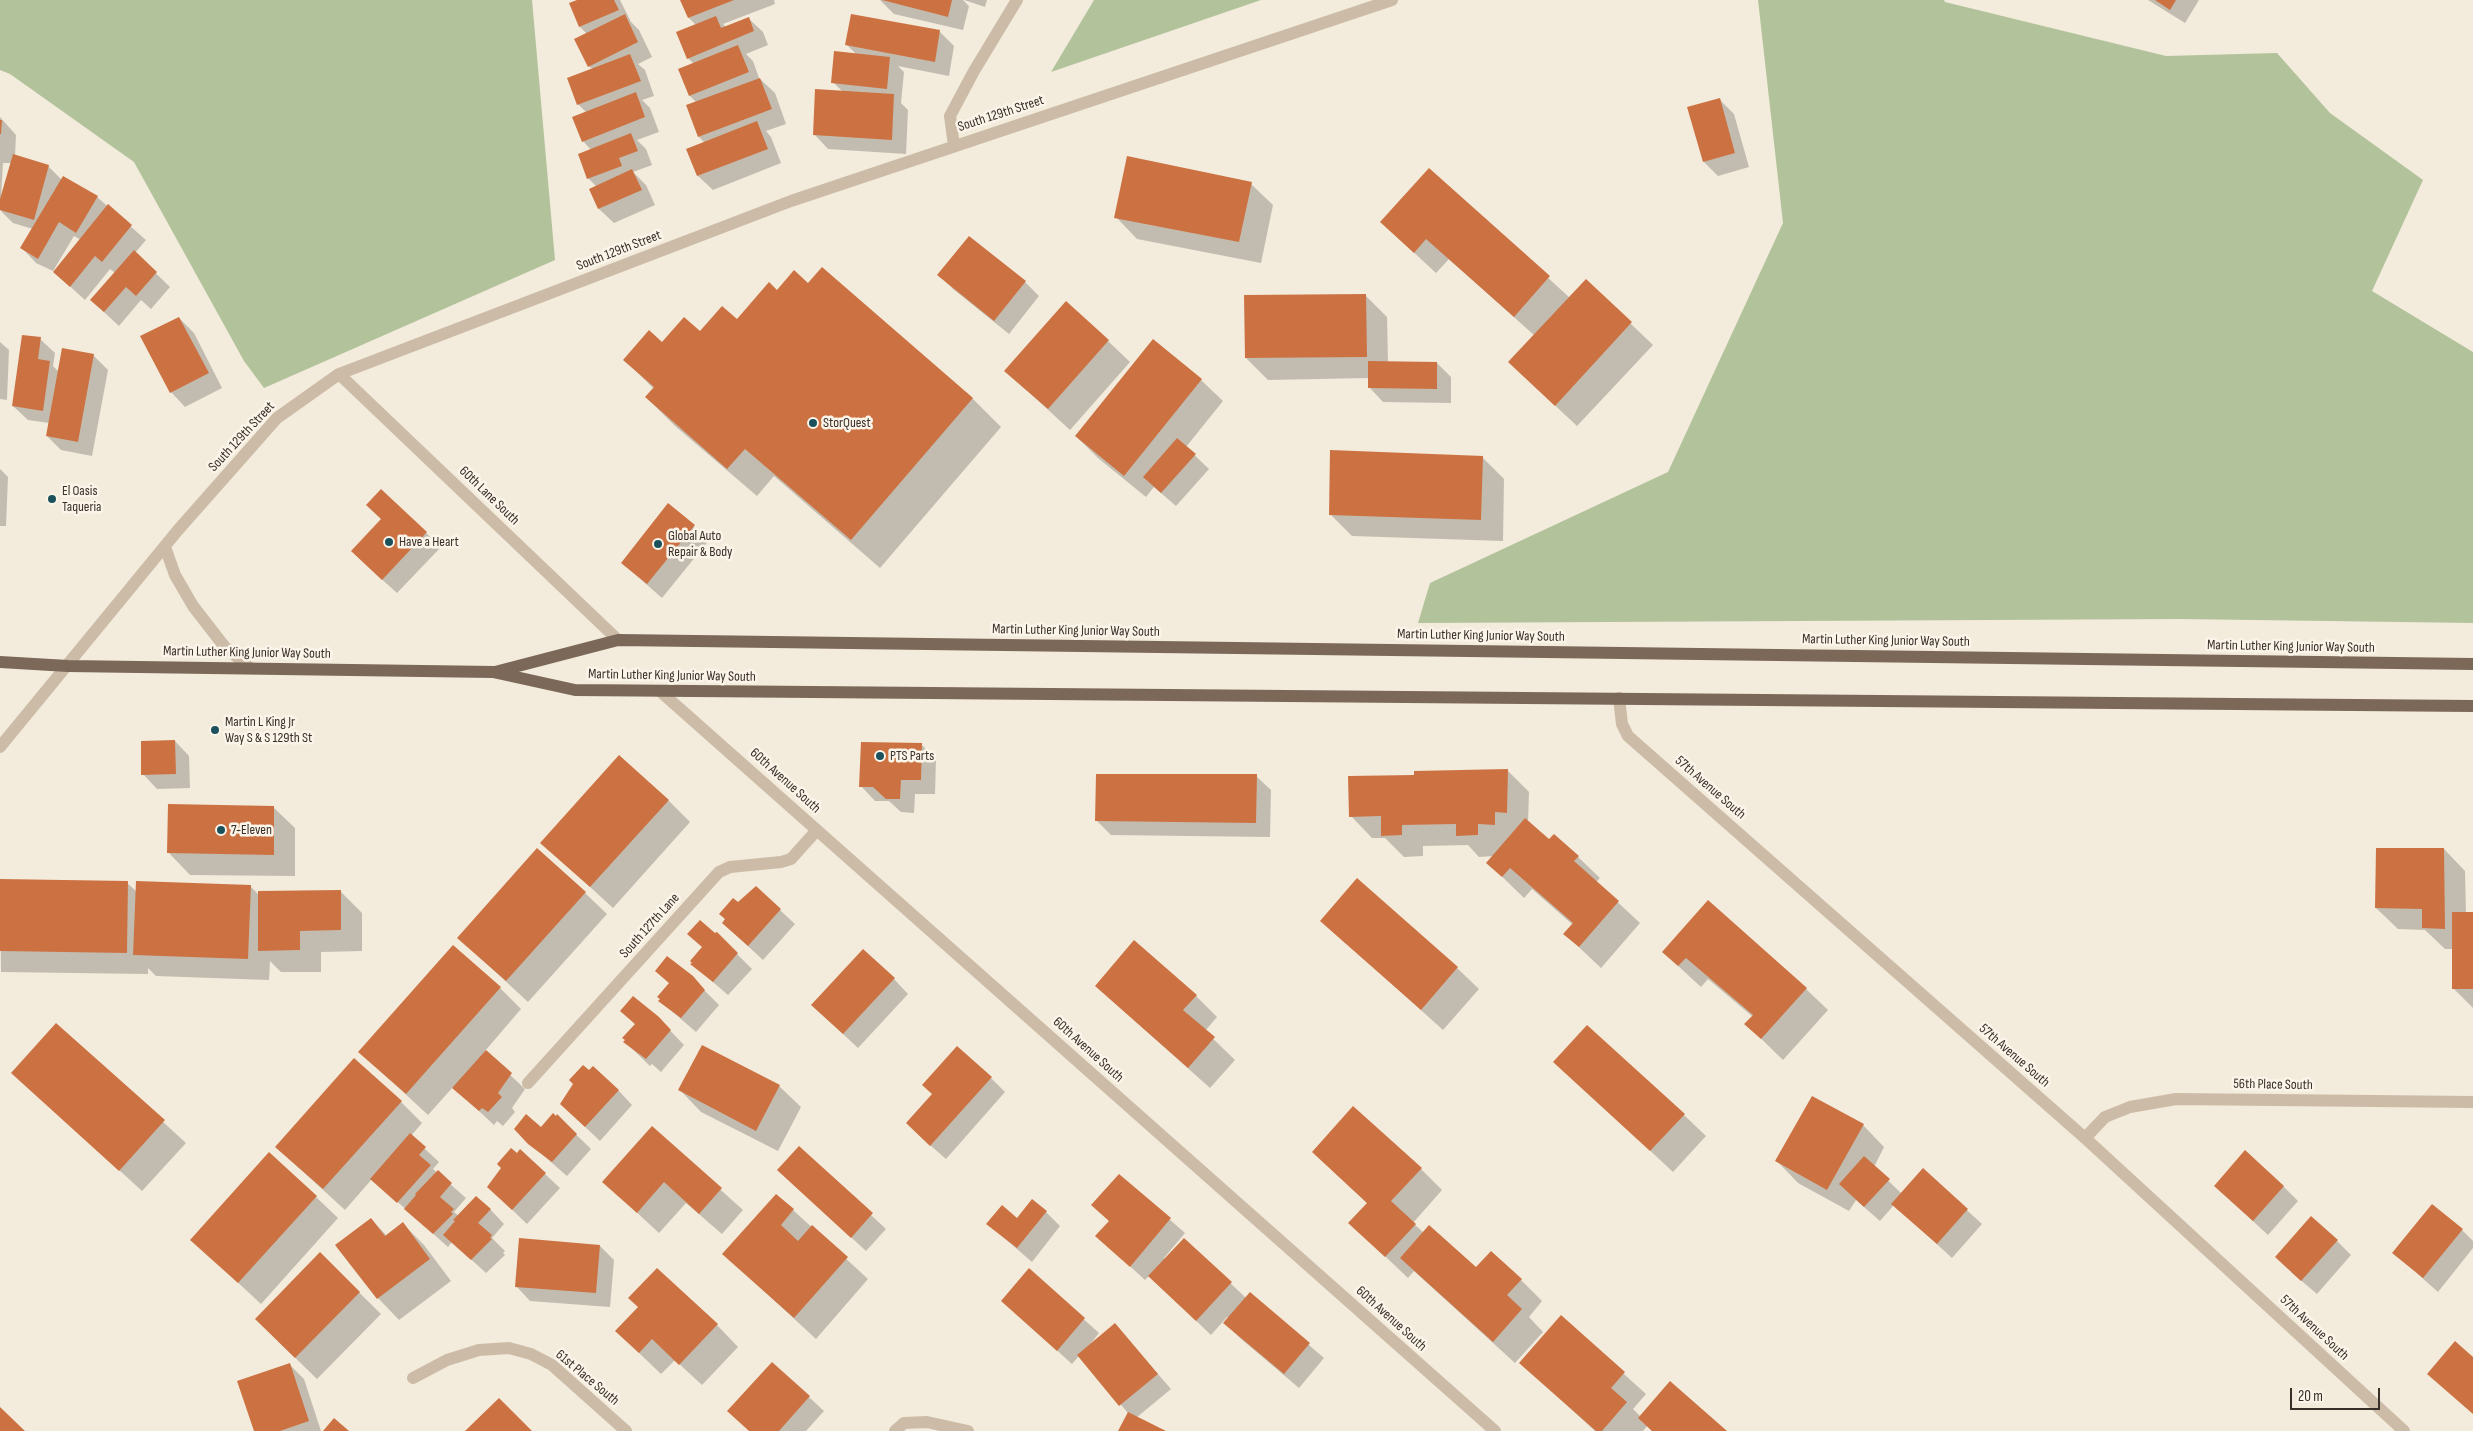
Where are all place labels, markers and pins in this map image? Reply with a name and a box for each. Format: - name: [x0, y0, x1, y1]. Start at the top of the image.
- place label: StorQuest: [823, 415, 871, 431]
- marker: StorQuest: [807, 417, 819, 429]
- place label: El Oasis Taqueria: [62, 483, 101, 516]
- marker: El Oasis Taqueria: [46, 493, 58, 505]
- place label: Global Auto Repair & Body: [668, 528, 733, 560]
- place label: Have a Heart: [399, 534, 459, 550]
- marker: Have a Heart: [383, 536, 395, 548]
- marker: Global Auto Repair & Body: [652, 538, 664, 550]
- place label: Martin L King Jr Way S & S 129th St: [225, 714, 312, 746]
- marker: Martin L King Jr Way S & S 129th St: [209, 724, 221, 736]
- place label: PTS Parts: [890, 748, 934, 764]
- marker: PTS Parts: [874, 750, 886, 762]
- place label: 7-Eleven: [231, 822, 272, 838]
- marker: 7-Eleven: [215, 824, 227, 836]

